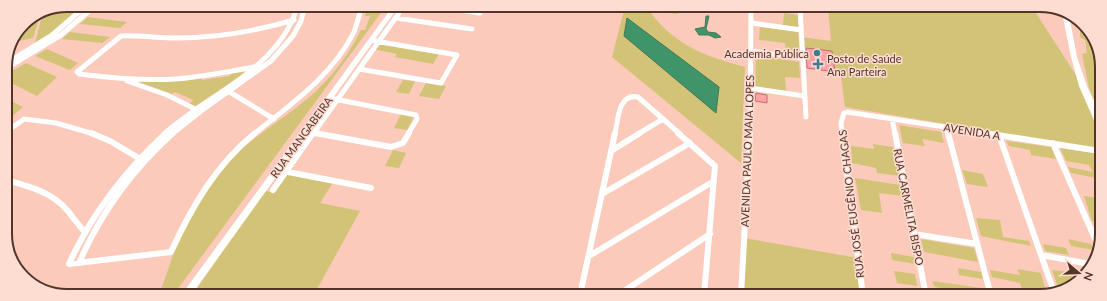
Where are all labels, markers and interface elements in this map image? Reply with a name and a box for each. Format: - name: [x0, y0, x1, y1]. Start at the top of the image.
- place label: Academia Pública: [724, 47, 809, 60]
- marker: Academia Pública: [812, 48, 822, 58]
- place label: Posto de Saúde Ana Parteira: [827, 52, 902, 78]
- marker: Posto de Saúde Ana Parteira: [812, 58, 824, 70]
- street label: AVENIDA PAULO MAIA LOPES: [738, 75, 756, 227]
- street label: RUA MANGABEIRA: [267, 93, 335, 180]
- street label: AVENIDA A: [943, 120, 1002, 142]
- street label: RUA JOSÉ EUGÊNIO CHAGAS: [835, 129, 867, 279]
- street label: RUA CARMELITA BISPO: [891, 147, 927, 267]
- north arrow: [1059, 253, 1099, 293]
- text: N: [1081, 270, 1096, 283]

